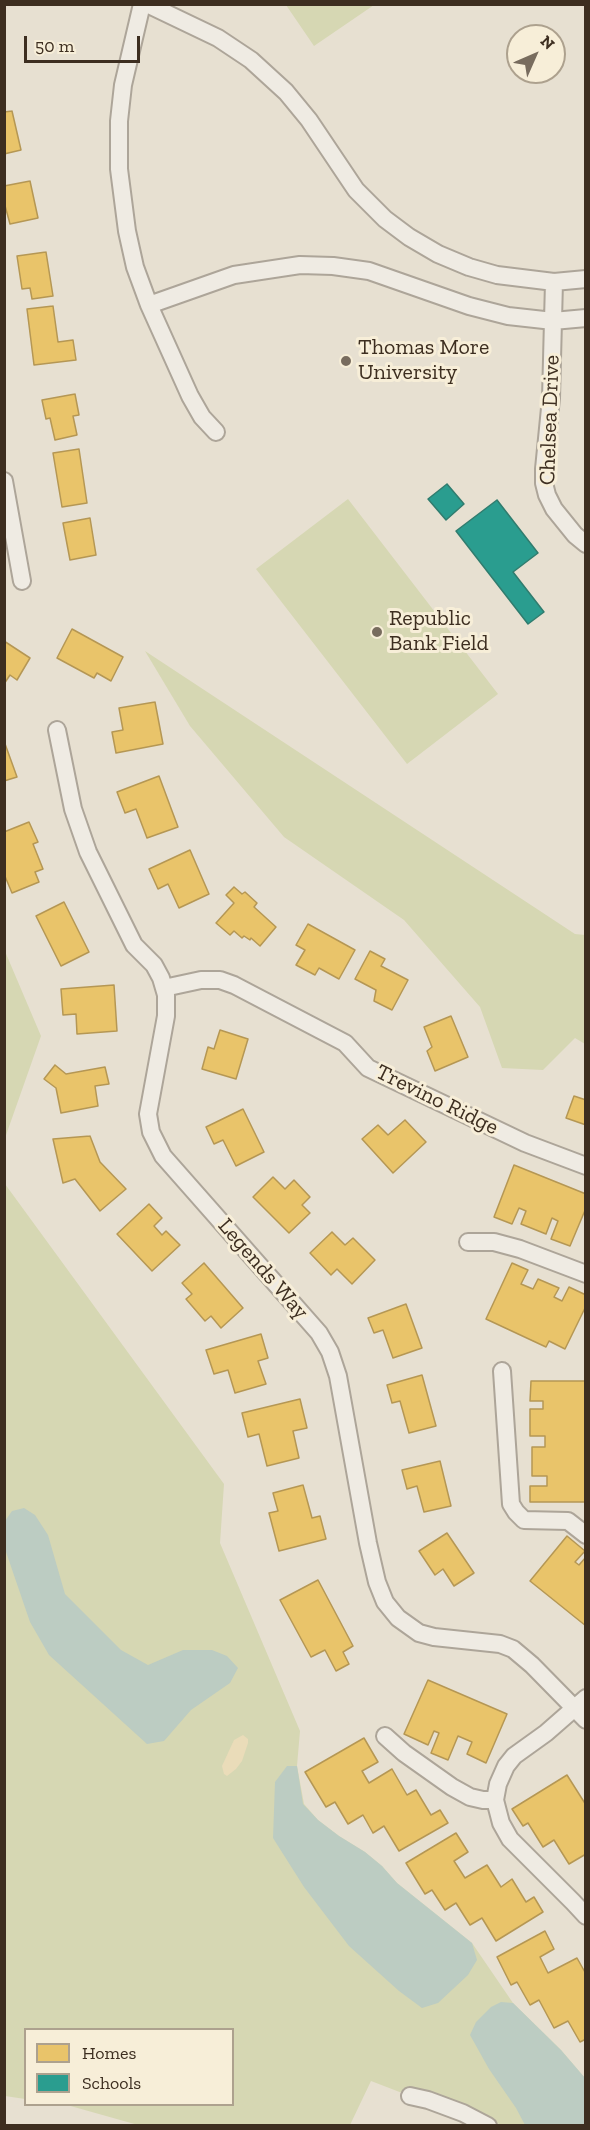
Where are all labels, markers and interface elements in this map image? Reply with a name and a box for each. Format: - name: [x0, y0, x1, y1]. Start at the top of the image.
- scale bar: [27, 24, 142, 62]
- north arrow: [506, 24, 566, 84]
- text: N: [537, 31, 559, 53]
- text: 50 m: [35, 35, 74, 57]
- place label: Thomas More University: [358, 335, 489, 386]
- marker: Thomas More University: [339, 354, 353, 368]
- street label: Chelsea Drive: [535, 355, 565, 485]
- place label: Republic Bank Field: [389, 606, 489, 658]
- marker: Republic Bank Field: [370, 625, 384, 639]
- street label: Trevino Ridge: [371, 1059, 503, 1141]
- street label: Legends Way: [212, 1213, 314, 1325]
- legend: [24, 2028, 234, 2106]
- text: Homes: [82, 2042, 136, 2064]
- text: Schools: [82, 2072, 141, 2094]

